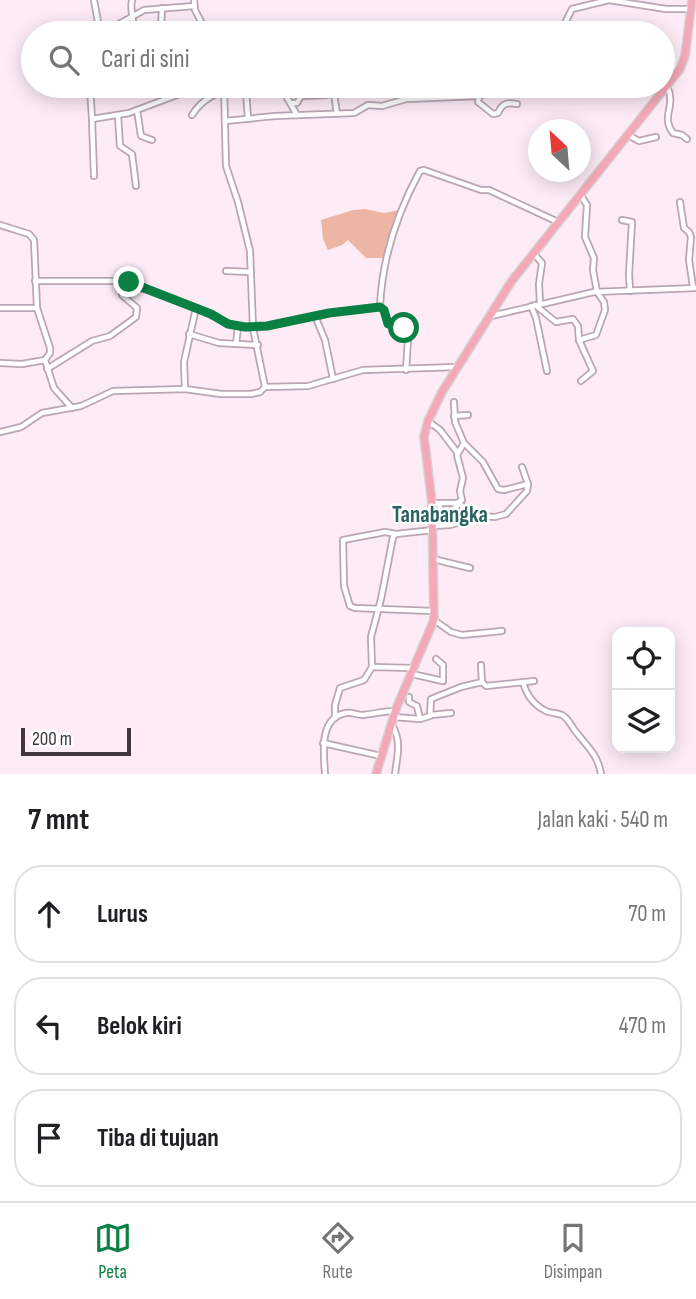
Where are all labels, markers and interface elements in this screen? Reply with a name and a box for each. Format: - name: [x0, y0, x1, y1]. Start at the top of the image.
- search box: [21, 21, 675, 98]
- icon: search: [45, 41, 83, 79]
- text: Cari di sini: [101, 44, 190, 75]
- north arrow: [528, 119, 591, 182]
- route end: [113, 266, 144, 297]
- route start: [388, 312, 419, 343]
- district label: Tanabangka: [392, 501, 488, 529]
- map controls: [612, 627, 675, 753]
- button: locate: [612, 627, 675, 690]
- button: layers: [612, 690, 675, 753]
- scale bar: [21, 725, 131, 757]
- text: 200 m: [32, 728, 72, 751]
- text: 7 mnt: [28, 802, 89, 838]
- text: Jalan kaki · 540 m: [538, 806, 668, 834]
- icon: ahead: [30, 895, 68, 933]
- text: Lurus: [97, 899, 148, 930]
- text: 70 m: [628, 900, 666, 928]
- icon: left: [30, 1007, 68, 1045]
- text: Belok kiri: [97, 1011, 182, 1042]
- text: 470 m: [619, 1012, 666, 1040]
- icon: arrive: [30, 1119, 68, 1157]
- text: Tiba di tujuan: [97, 1123, 219, 1154]
- tab: Peta: [94, 1219, 132, 1284]
- tab: Rute: [319, 1219, 357, 1284]
- tab: Disimpan: [544, 1219, 602, 1284]

